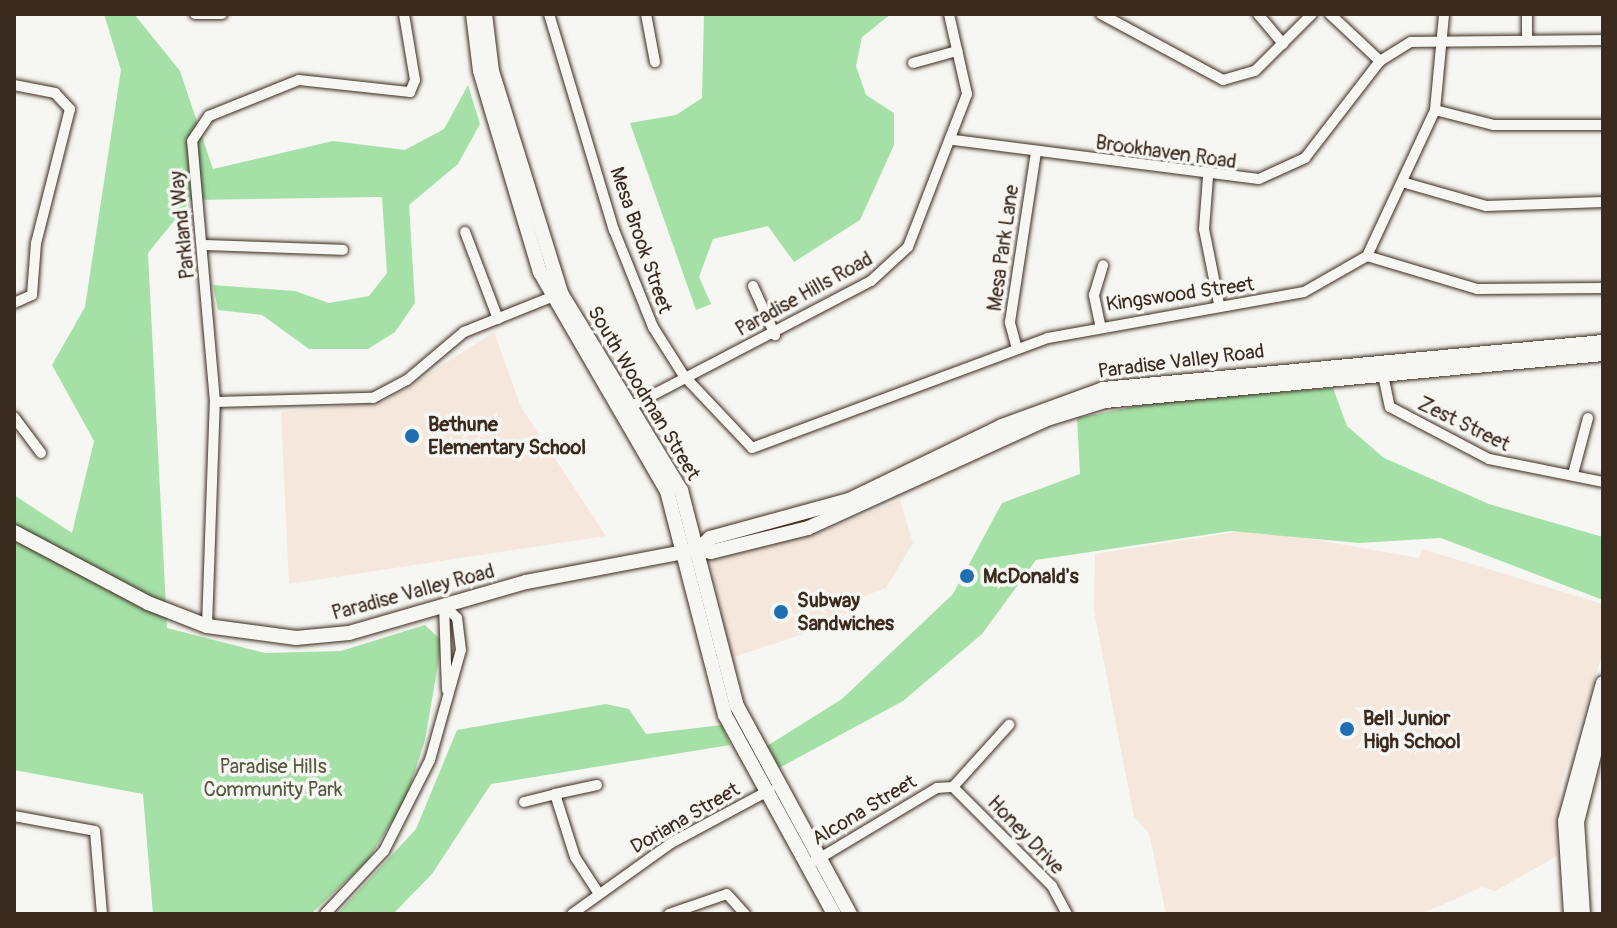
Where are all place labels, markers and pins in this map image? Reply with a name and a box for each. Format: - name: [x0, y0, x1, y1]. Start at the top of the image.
- place label: Bethune Elementary School: [428, 412, 586, 459]
- marker: Bethune Elementary School: [403, 427, 421, 445]
- place label: McDonald's: [983, 564, 1079, 588]
- marker: McDonald's: [958, 567, 976, 585]
- place label: Subway Sandwiches: [797, 588, 894, 635]
- marker: Subway Sandwiches: [772, 603, 790, 621]
- place label: Bell Junior High School: [1363, 706, 1461, 753]
- marker: Bell Junior High School: [1338, 720, 1356, 738]

